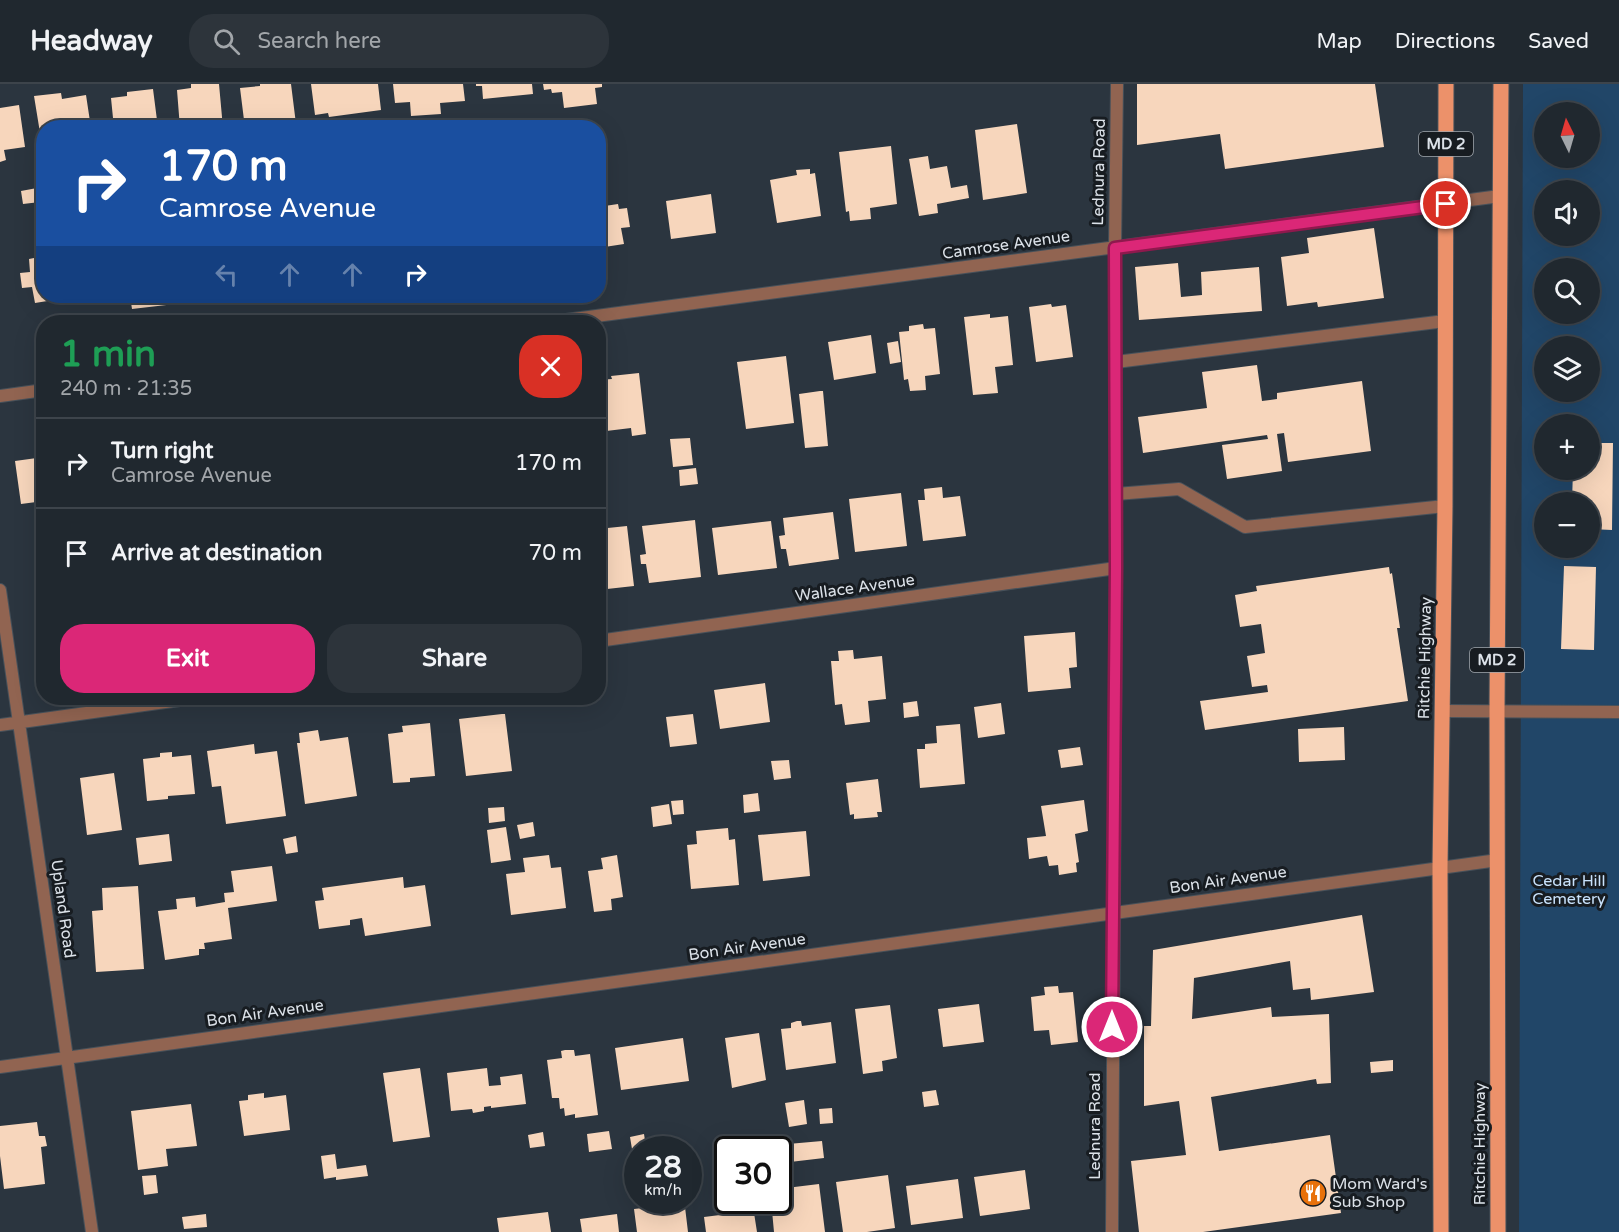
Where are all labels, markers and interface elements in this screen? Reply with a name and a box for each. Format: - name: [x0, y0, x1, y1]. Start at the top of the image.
- search box: [189, 14, 609, 68]
- text: Headway: [30, 24, 153, 58]
- icon: search: [210, 25, 243, 58]
- text: Search here: [258, 28, 381, 54]
- text: Map: [1316, 29, 1362, 54]
- text: Directions: [1395, 29, 1495, 54]
- text: Saved: [1528, 29, 1589, 54]
- north arrow: [1534, 102, 1600, 168]
- map controls: [1534, 102, 1600, 558]
- street label: Lednura Road: [1088, 118, 1110, 226]
- road number: MD 2: [1419, 132, 1473, 156]
- text: 170 m: [159, 141, 288, 192]
- icon: right: [60, 144, 138, 222]
- pin: [1420, 178, 1471, 229]
- button: sound: [1534, 180, 1600, 246]
- icon: arrive: [1429, 187, 1462, 220]
- text: Camrose Avenue: [159, 192, 376, 225]
- street label: Camrose Avenue: [941, 226, 1071, 264]
- icon: left: [210, 258, 243, 291]
- icon: ahead: [273, 258, 306, 291]
- icon: ahead: [336, 258, 369, 291]
- icon: right: [399, 258, 432, 291]
- button: search: [1534, 258, 1600, 324]
- text: 1 min: [60, 333, 156, 376]
- button: close: [519, 335, 582, 398]
- button: layers: [1534, 336, 1600, 402]
- text: 240 m · 21:35: [60, 377, 192, 401]
- button: +: [1534, 414, 1600, 480]
- text: Turn right: [111, 438, 213, 464]
- icon: right: [60, 447, 93, 480]
- text: 170 m: [515, 450, 582, 476]
- text: Camrose Avenue: [111, 464, 272, 488]
- button: −: [1534, 492, 1600, 558]
- icon: arrive: [60, 537, 93, 570]
- text: Arrive at destination: [111, 540, 322, 566]
- text: 70 m: [528, 540, 582, 566]
- street label: Wallace Avenue: [794, 570, 916, 606]
- street label: Ritchie Highway: [1414, 596, 1436, 719]
- button: Exit: [60, 624, 315, 693]
- button: Share: [327, 624, 582, 693]
- road number: MD 2: [1470, 648, 1524, 672]
- street label: Upland Road: [46, 859, 80, 959]
- street label: Bon Air Avenue: [1168, 862, 1288, 898]
- park label: Cedar Hill Cemetery: [1532, 871, 1606, 909]
- street label: Bon Air Avenue: [687, 929, 807, 965]
- street label: Bon Air Avenue: [205, 995, 325, 1031]
- position arrow: [1080, 995, 1144, 1059]
- street label: Lednura Road: [1085, 1072, 1105, 1180]
- street label: Ritchie Highway: [1470, 1082, 1490, 1205]
- speed limit sign: 30: [714, 1136, 792, 1214]
- text: 28: [644, 1149, 682, 1186]
- place label: Mom Ward's Sub Shop: [1332, 1174, 1428, 1212]
- restaurant icon: Mom Ward's Sub Shop: [1298, 1178, 1328, 1208]
- text: km/h: [644, 1181, 682, 1199]

